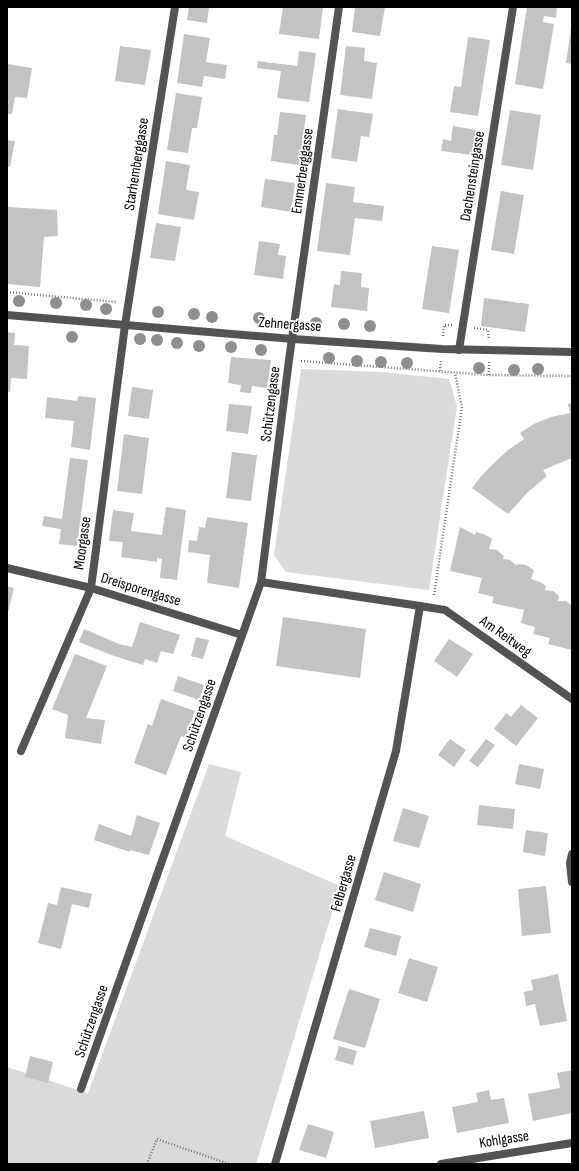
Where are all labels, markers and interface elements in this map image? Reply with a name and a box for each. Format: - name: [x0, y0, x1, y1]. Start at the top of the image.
- street label: Starhemberggasse: [120, 116, 153, 212]
- street label: Emmerberggasse: [287, 127, 318, 215]
- street label: Dachensteingasse: [456, 130, 489, 223]
- street label: Zehnergasse: [258, 313, 322, 336]
- street label: Schützengasse: [256, 365, 285, 443]
- street label: Moorgasse: [69, 515, 96, 571]
- street label: Dreisporengasse: [98, 568, 183, 611]
- street label: Am Reitweg: [475, 611, 535, 661]
- street label: Schützengasse: [178, 676, 221, 754]
- street label: Felbergasse: [326, 852, 361, 914]
- street label: Schützengasse: [70, 982, 113, 1060]
- street label: Kohlgasse: [478, 1126, 530, 1153]

